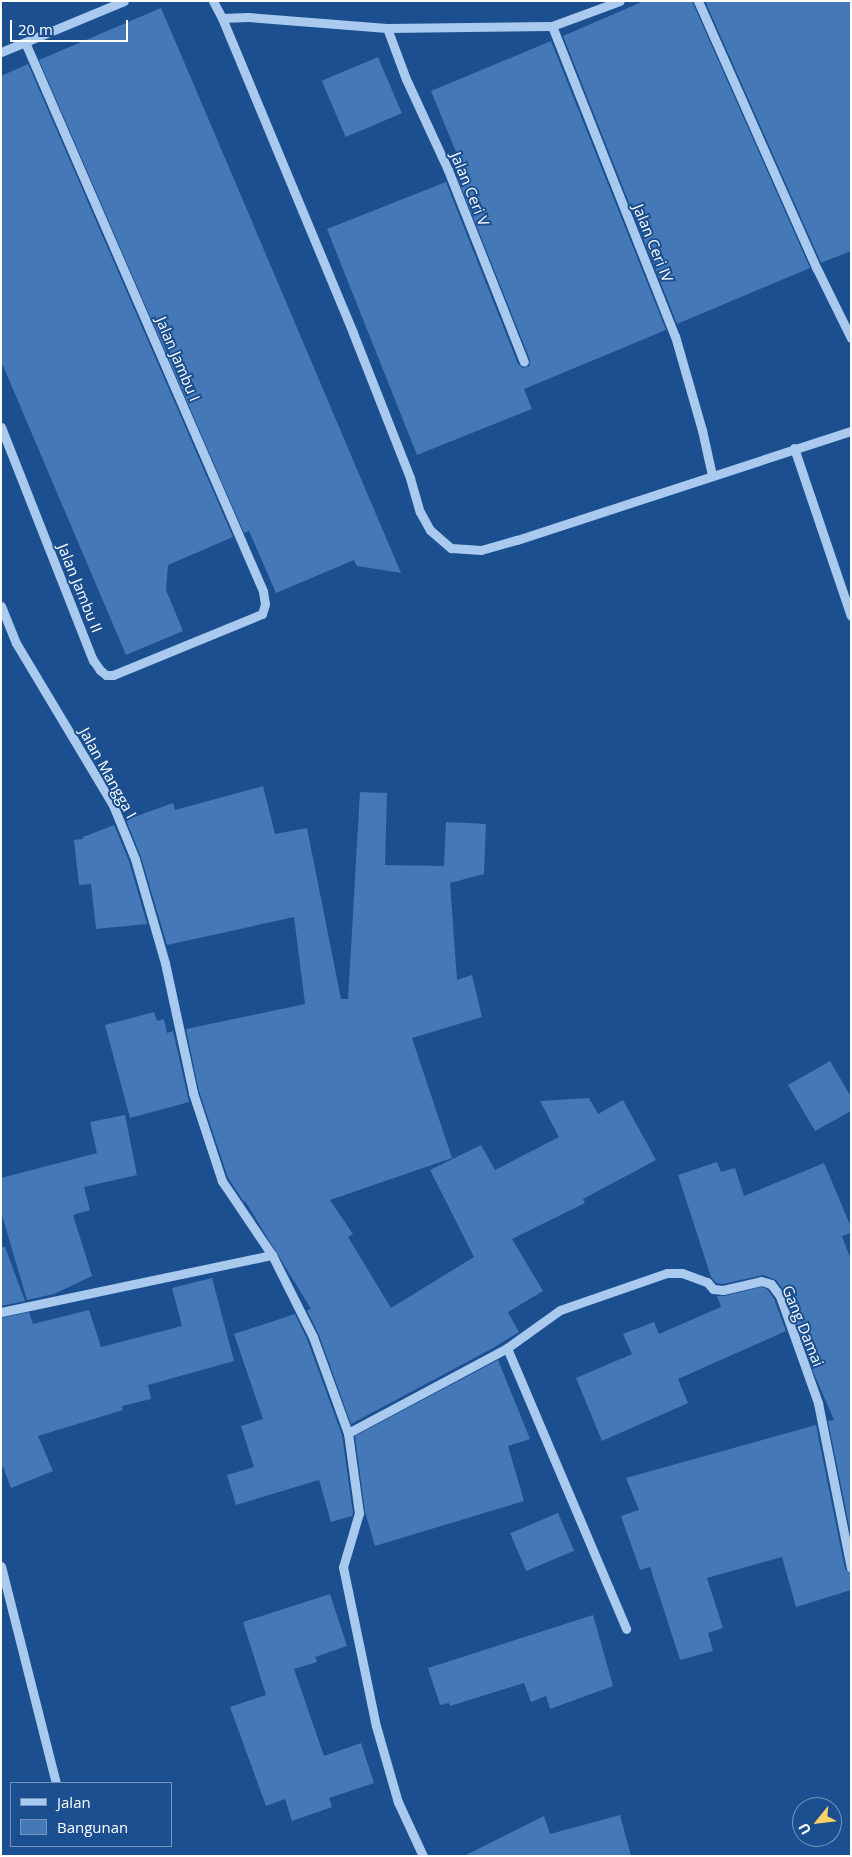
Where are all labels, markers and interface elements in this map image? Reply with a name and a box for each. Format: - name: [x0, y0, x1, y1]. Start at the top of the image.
- scale bar: [12, 10, 130, 42]
- text: 20 m: [18, 19, 53, 39]
- street label: Jalan Ceri V: [447, 149, 493, 229]
- street label: Jalan Ceri IV: [629, 201, 677, 285]
- street label: Jalan Jambu I: [152, 314, 204, 404]
- street label: Jalan Jambu II: [54, 541, 106, 635]
- street label: Jalan Mangga I: [76, 724, 140, 822]
- street label: Gang Damai: [779, 1283, 827, 1369]
- legend: [10, 1782, 172, 1847]
- text: Jalan: [57, 1792, 91, 1812]
- north arrow: [792, 1797, 842, 1847]
- text: Bangunan: [57, 1817, 128, 1837]
- text: U: [793, 1820, 815, 1838]

